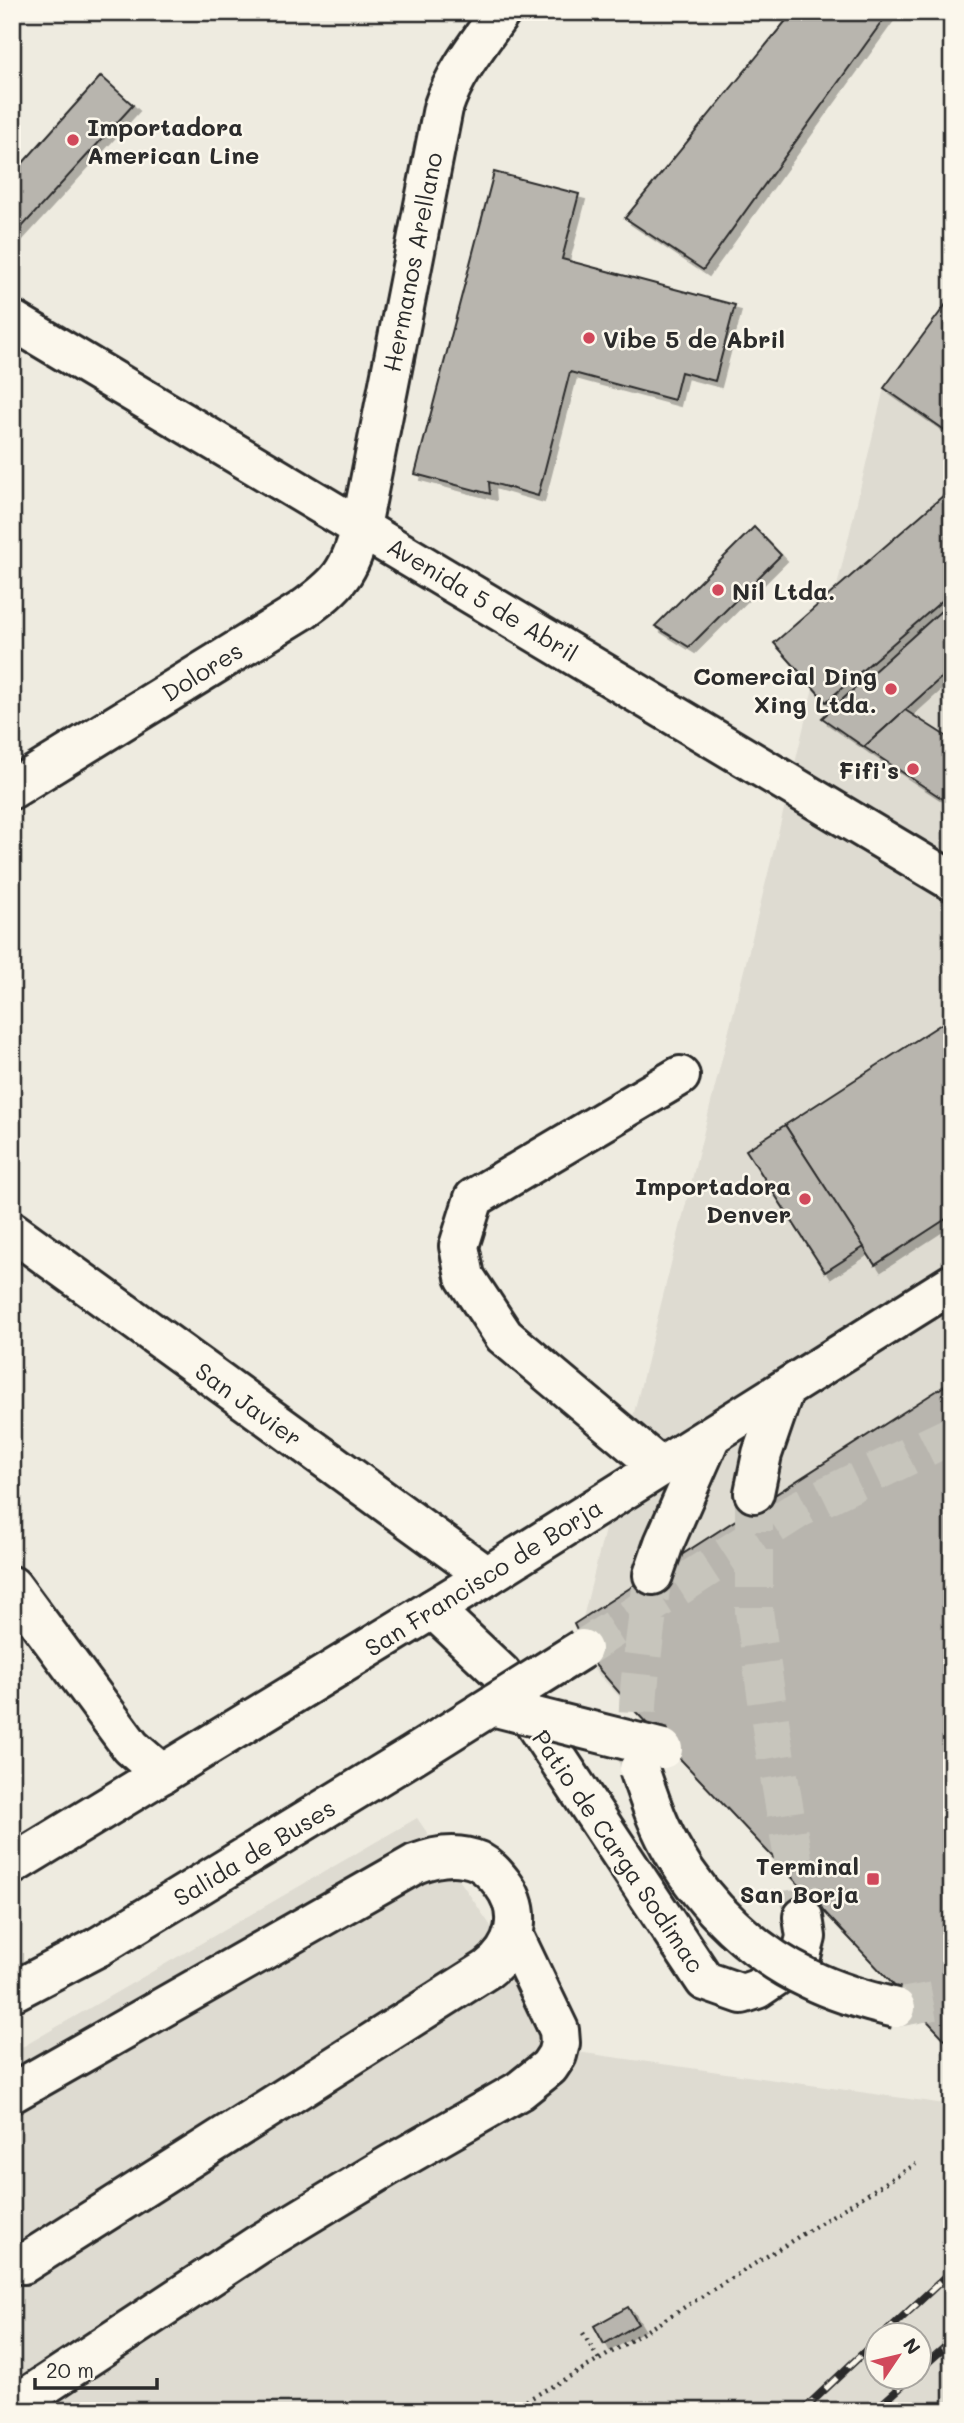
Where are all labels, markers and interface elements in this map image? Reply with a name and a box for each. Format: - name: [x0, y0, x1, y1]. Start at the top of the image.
- place label: Importadora American Line: [87, 111, 259, 170]
- marker: Importadora American Line: [65, 132, 81, 148]
- street label: Hermanos Arellano: [376, 150, 448, 374]
- place label: Vibe 5 de Abril: [603, 323, 785, 354]
- marker: Vibe 5 de Abril: [581, 330, 597, 346]
- street label: Avenida 5 de Abril: [382, 530, 584, 668]
- place label: Nil Ltda.: [732, 575, 835, 606]
- marker: Nil Ltda.: [710, 582, 726, 598]
- street label: Dolores: [156, 634, 248, 708]
- place label: Comercial Ding Xing Ltda.: [693, 660, 877, 719]
- marker: Comercial Ding Xing Ltda.: [883, 681, 899, 697]
- place label: Fifi's: [839, 754, 899, 785]
- marker: Fifi's: [905, 761, 921, 777]
- place label: Importadora Denver: [635, 1170, 791, 1229]
- marker: Importadora Denver: [797, 1191, 813, 1207]
- street label: San Javier: [190, 1355, 308, 1453]
- street label: San Francisco de Borja: [358, 1491, 608, 1663]
- street label: Patio de Carga Sodimac: [526, 1724, 712, 1978]
- street label: Salida de Buses: [167, 1791, 341, 1913]
- place label: Terminal San Borja: [740, 1850, 859, 1909]
- marker: Terminal San Borja: [865, 1871, 881, 1887]
- north arrow: [862, 2322, 932, 2392]
- text: N: [898, 2333, 927, 2359]
- scale bar: [35, 2346, 158, 2390]
- text: 20 m: [46, 2356, 94, 2383]

